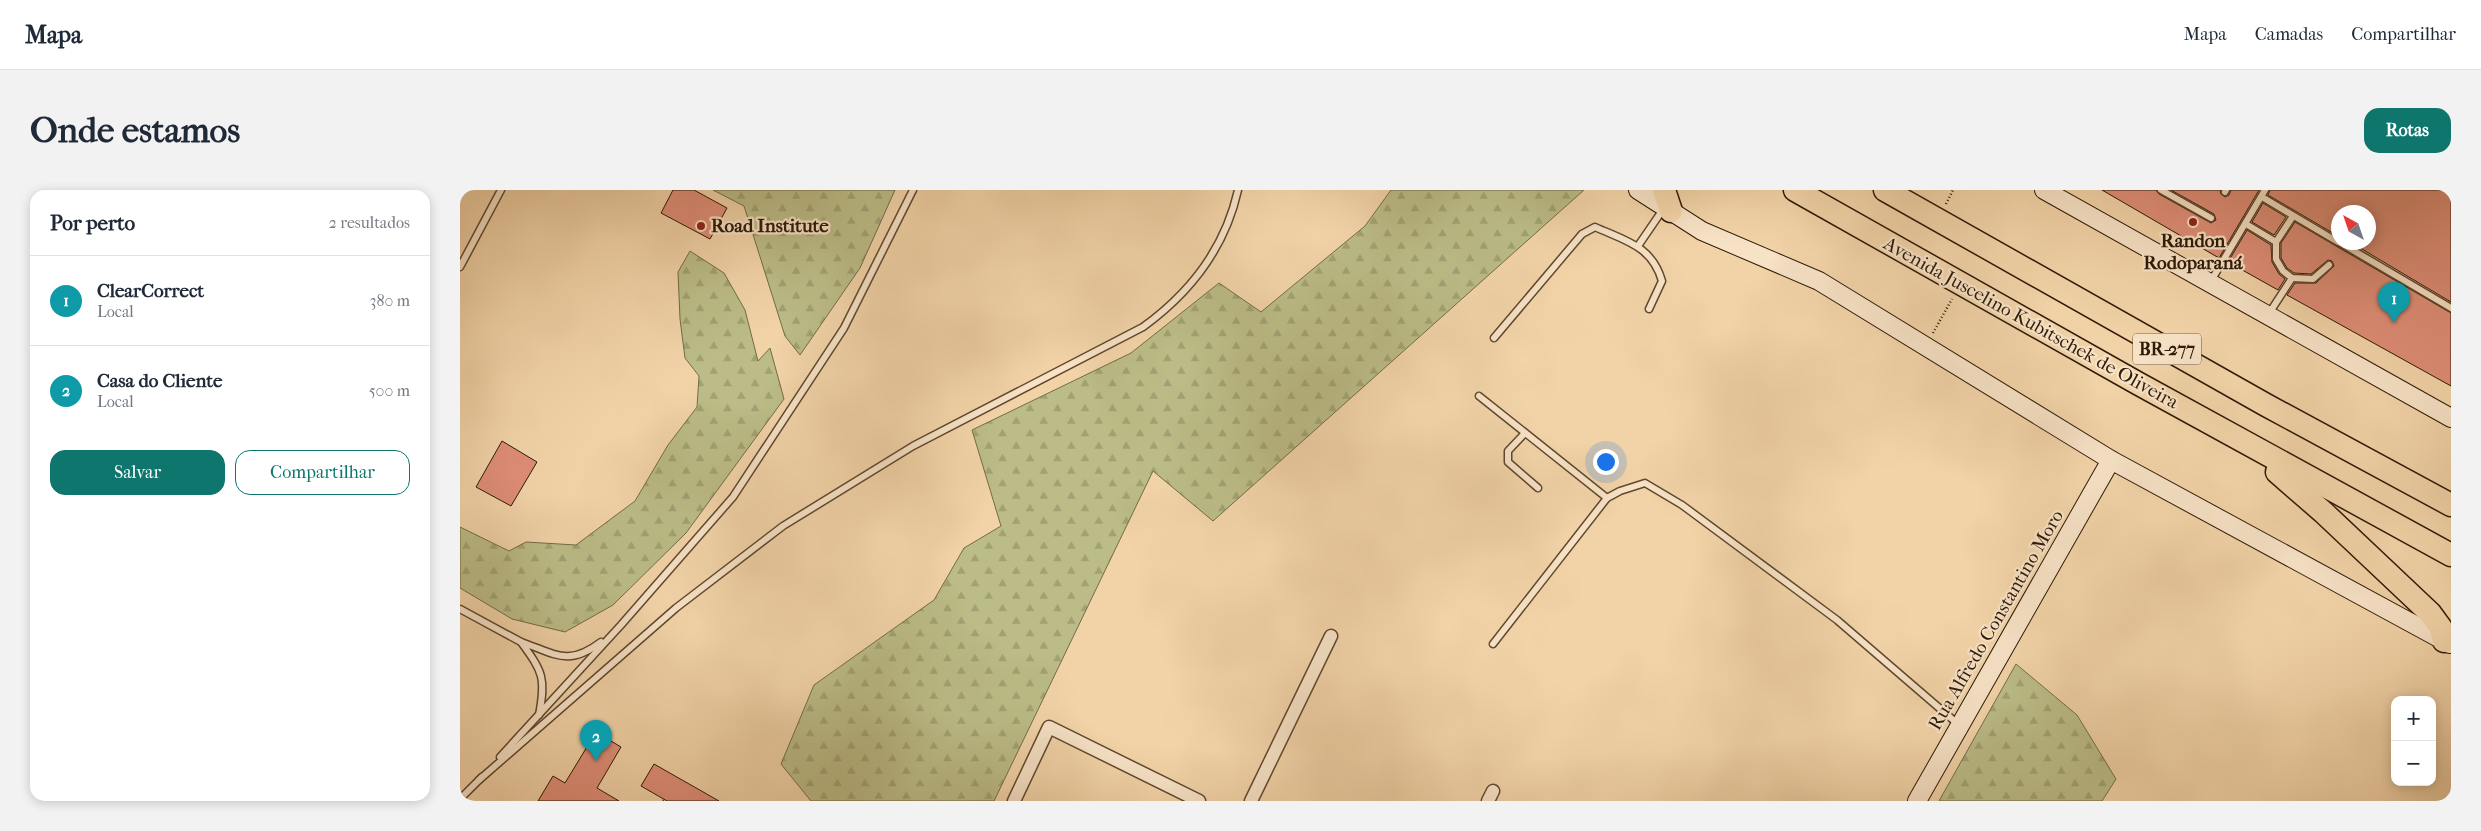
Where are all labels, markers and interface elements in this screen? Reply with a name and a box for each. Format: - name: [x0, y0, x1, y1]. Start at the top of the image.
- text: Mapa: [25, 21, 82, 49]
- text: Mapa: [2184, 24, 2227, 45]
- text: Camadas: [2255, 24, 2323, 45]
- text: Compartilhar: [2351, 24, 2456, 45]
- button: Rotas: [2364, 108, 2451, 153]
- text: Onde estamos: [30, 110, 240, 151]
- north arrow: [2331, 205, 2376, 250]
- text: Por perto: [50, 211, 135, 235]
- text: 2 resultados: [329, 213, 410, 232]
- place label: Road Institute: [711, 215, 829, 237]
- marker: Randon Rodoparaná: [2187, 216, 2199, 228]
- marker: Road Institute: [695, 220, 707, 232]
- place label: Randon Rodoparaná: [2144, 230, 2244, 274]
- street label: Avenida Juscelino Kubitschek de Oliveira: [1879, 232, 2182, 414]
- text: ClearCorrect: [97, 280, 204, 302]
- pin: 1: [2378, 282, 2410, 323]
- text: 1: [63, 291, 69, 310]
- text: 380 m: [370, 291, 410, 310]
- text: Local: [97, 302, 134, 321]
- road number: BR-277: [2133, 334, 2201, 364]
- text: Casa do Cliente: [97, 370, 223, 392]
- text: 2: [62, 381, 70, 400]
- text: 500 m: [369, 381, 410, 400]
- text: Local: [97, 392, 134, 411]
- your location: [1593, 449, 1619, 475]
- button: Salvar: [50, 450, 225, 495]
- button: Compartilhar: [235, 450, 410, 495]
- street label: Rua Alfredo Constantino Moro: [1924, 506, 2068, 734]
- map controls: [2391, 696, 2436, 786]
- button: +: [2391, 696, 2436, 741]
- pin: 2: [580, 720, 612, 761]
- button: −: [2391, 741, 2436, 786]

